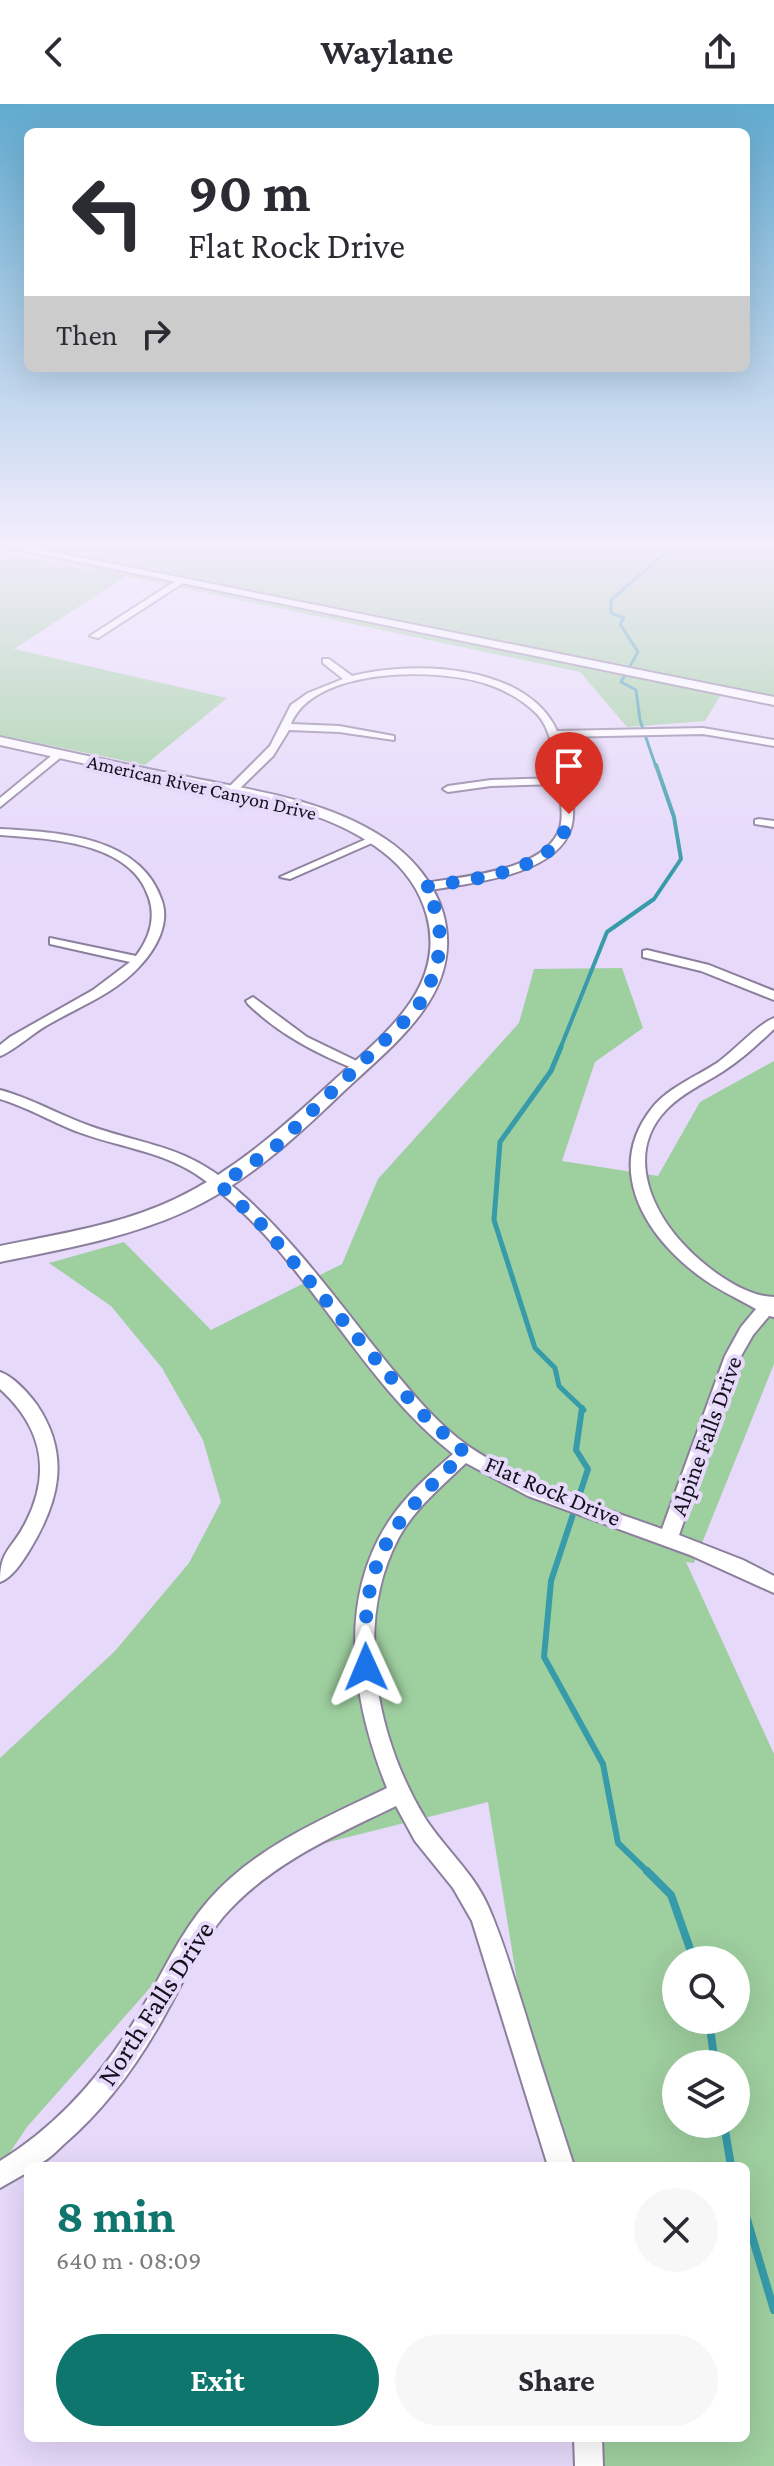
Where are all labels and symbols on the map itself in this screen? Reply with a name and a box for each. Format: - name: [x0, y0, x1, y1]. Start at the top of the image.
- pin: [535, 732, 603, 814]
- street label: American River Canyon Drive: [85, 750, 319, 825]
- street label: Alpine Falls Drive: [664, 1352, 747, 1519]
- street label: Flat Rock Drive: [481, 1450, 625, 1531]
- position arrow: [324, 1625, 408, 1709]
- street label: North Falls Drive: [91, 1915, 220, 2091]

